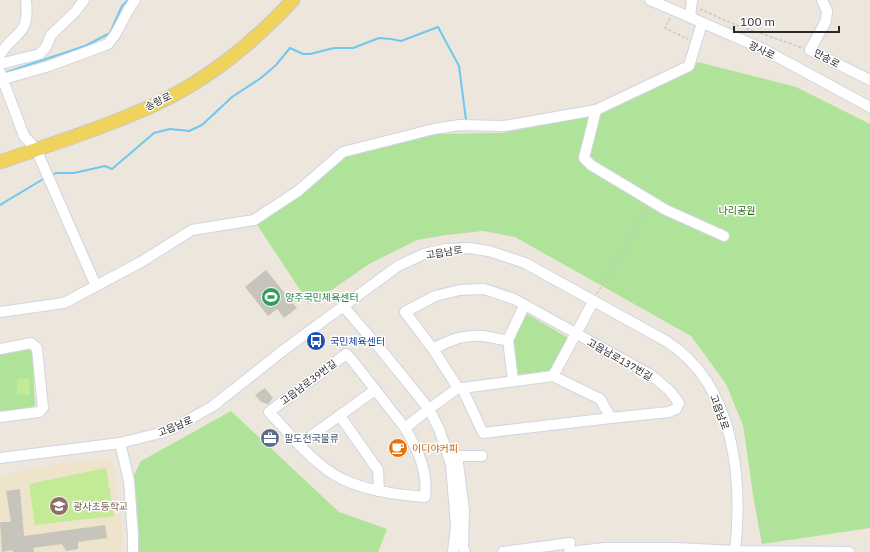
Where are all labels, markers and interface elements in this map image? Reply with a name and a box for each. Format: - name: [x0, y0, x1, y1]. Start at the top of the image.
- scale bar: [734, 8, 839, 34]
- text: 100 m: [740, 14, 775, 29]
- street label: 광사로: [747, 39, 777, 62]
- street label: 만송로: [812, 46, 842, 71]
- street label: 송랑로: [143, 90, 173, 113]
- park label: 나리공원: [719, 204, 755, 217]
- street label: 고읍남로: [425, 243, 463, 262]
- sports icon: 양주국민체육센터: [260, 286, 282, 308]
- place label: 양주국민체육센터: [285, 291, 359, 304]
- bus stop icon: 국민체육센터: [305, 330, 327, 352]
- place label: 국민체육센터: [330, 335, 385, 348]
- street label: 고읍남로137번길: [585, 336, 655, 383]
- street label: 고읍남로39번길: [278, 357, 339, 408]
- street label: 고읍남로: [707, 393, 732, 432]
- street label: 고읍남로: [156, 413, 195, 440]
- office icon: 팔도전국물류: [259, 427, 281, 449]
- place label: 팔도전국물류: [284, 432, 339, 445]
- cafe icon: 이디야커피: [387, 437, 409, 459]
- place label: 이디야커피: [412, 442, 458, 455]
- school or university icon: 광사초등학교: [48, 495, 70, 517]
- place label: 광사초등학교: [73, 500, 128, 513]

